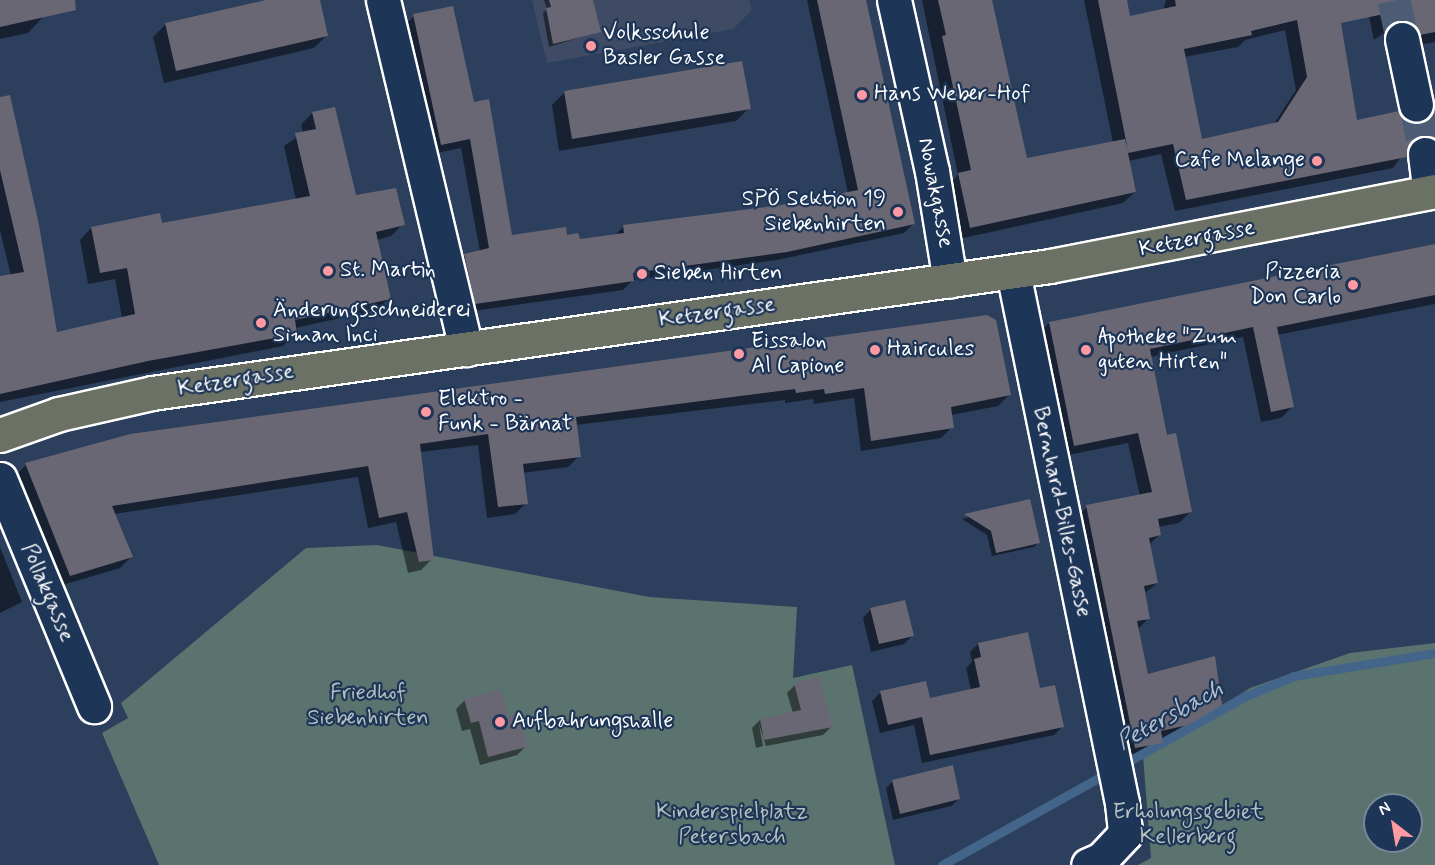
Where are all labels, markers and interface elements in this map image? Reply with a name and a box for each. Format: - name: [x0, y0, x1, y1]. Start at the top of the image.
- place label: Volksschule Basler Gasse: [603, 20, 722, 72]
- marker: Volksschule Basler Gasse: [584, 39, 598, 53]
- place label: Hans Weber-Hof: [874, 82, 1030, 108]
- marker: Hans Weber-Hof: [855, 88, 869, 102]
- street label: Nowakgasse: [911, 136, 959, 250]
- place label: Cafe Melange: [1169, 148, 1305, 174]
- marker: Cafe Melange: [1310, 154, 1324, 168]
- place label: SPÖ Sektion 19 Siebenhirten: [742, 186, 886, 237]
- marker: SPÖ Sektion 19 Siebenhirten: [891, 205, 905, 219]
- street label: Ketzergasse: [1137, 215, 1257, 263]
- place label: St. Martin: [340, 258, 436, 284]
- place label: Pizzeria Don Carlo: [1249, 259, 1341, 310]
- place label: Sieben Hirten: [654, 261, 779, 287]
- marker: St. Martin: [321, 264, 335, 278]
- marker: Sieben Hirten: [635, 267, 649, 281]
- marker: Pizzeria Don Carlo: [1346, 278, 1360, 292]
- street label: Ketzergasse: [657, 292, 777, 334]
- place label: Änderungsschneiderei Siman Inci: [273, 297, 471, 348]
- marker: Änderungsschneiderei Siman Inci: [254, 316, 268, 330]
- place label: Apotheke "Zum guten Hirten": [1098, 324, 1237, 376]
- place label: Eissalon Al Capione: [751, 328, 855, 380]
- place label: Haircules: [887, 337, 974, 363]
- marker: Haircules: [868, 343, 882, 357]
- marker: Apotheke "Zum guten Hirten": [1079, 343, 1093, 357]
- marker: Eissalon Al Capione: [732, 347, 746, 361]
- street label: Ketzergasse: [176, 359, 296, 403]
- place label: Elektro - Funk - Bärnat: [438, 386, 572, 438]
- street label: Bernhard-Billes-Gasse: [1026, 404, 1096, 620]
- marker: Elektro - Funk - Bärnat: [419, 405, 433, 419]
- street label: Pollakgasse: [14, 540, 80, 646]
- water label: Petersbach: [1112, 675, 1228, 757]
- park label: Friedhof Siebenhirten: [307, 680, 429, 732]
- place label: Aufbahrungshalle: [512, 709, 673, 735]
- marker: Aufbahrungshalle: [493, 715, 507, 729]
- north arrow: [1363, 793, 1423, 853]
- text: N: [1375, 797, 1394, 821]
- park label: Kinderspielplatz Petersbach: [656, 799, 808, 850]
- park label: Erholungsgebiet Kellerberg: [1113, 799, 1263, 850]

